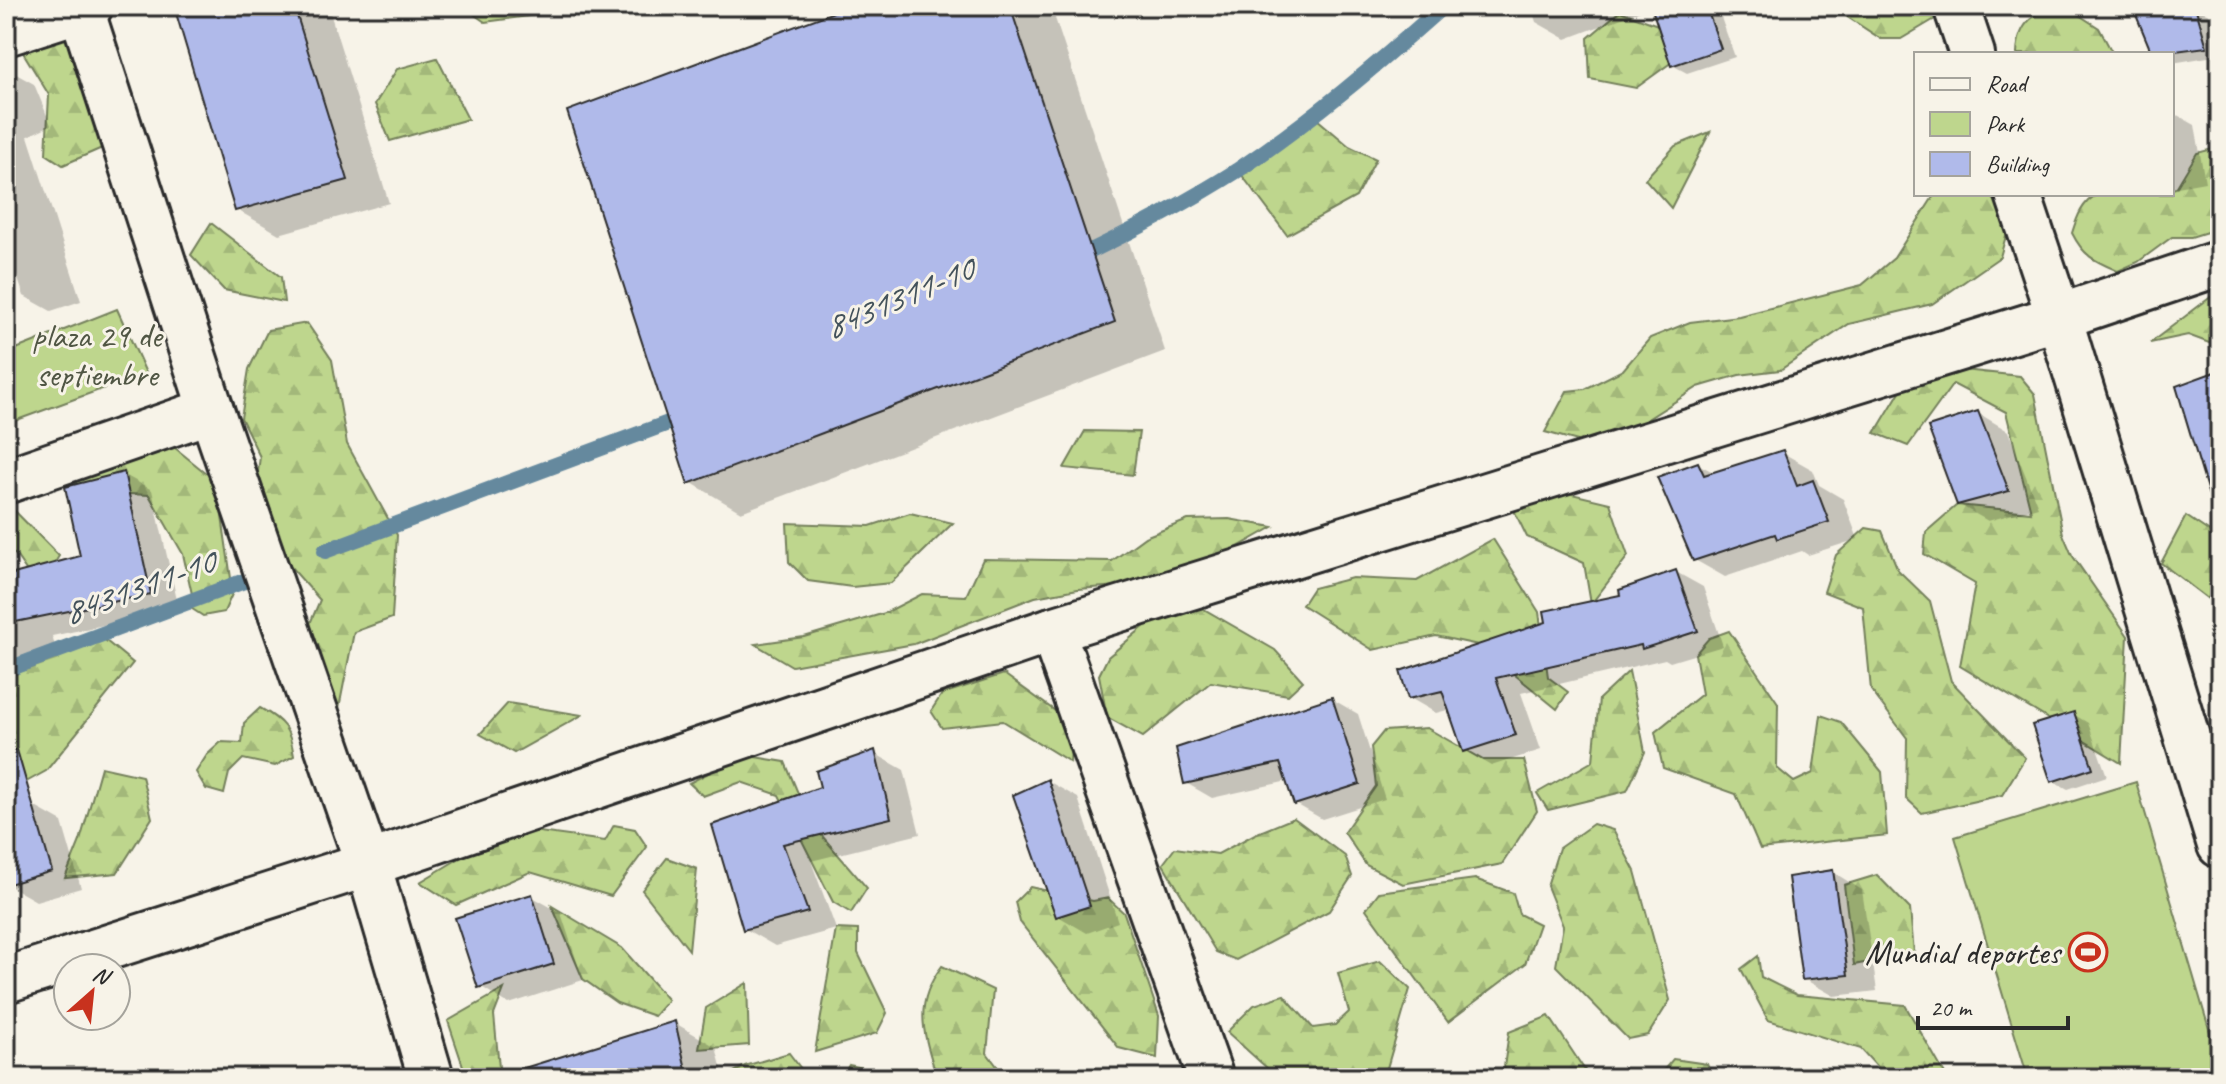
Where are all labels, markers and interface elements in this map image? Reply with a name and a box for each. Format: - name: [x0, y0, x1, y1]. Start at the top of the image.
- legend: [1914, 52, 2174, 196]
- text: Road: [1986, 69, 2030, 99]
- text: Park: [1986, 109, 2026, 139]
- text: Building: [1986, 149, 2051, 179]
- water label: 8431311-10: [817, 243, 986, 350]
- park label: plaza 29 de septiembre: [32, 314, 165, 396]
- water label: 8431311-10: [56, 536, 226, 636]
- place label: Mundial deportes: [1865, 931, 2062, 974]
- sports icon: Mundial deportes: [2067, 931, 2109, 973]
- north arrow: [52, 952, 132, 1032]
- text: N: [88, 960, 116, 992]
- scale bar: [1918, 980, 2068, 1030]
- text: 20 m: [1930, 993, 1973, 1023]

